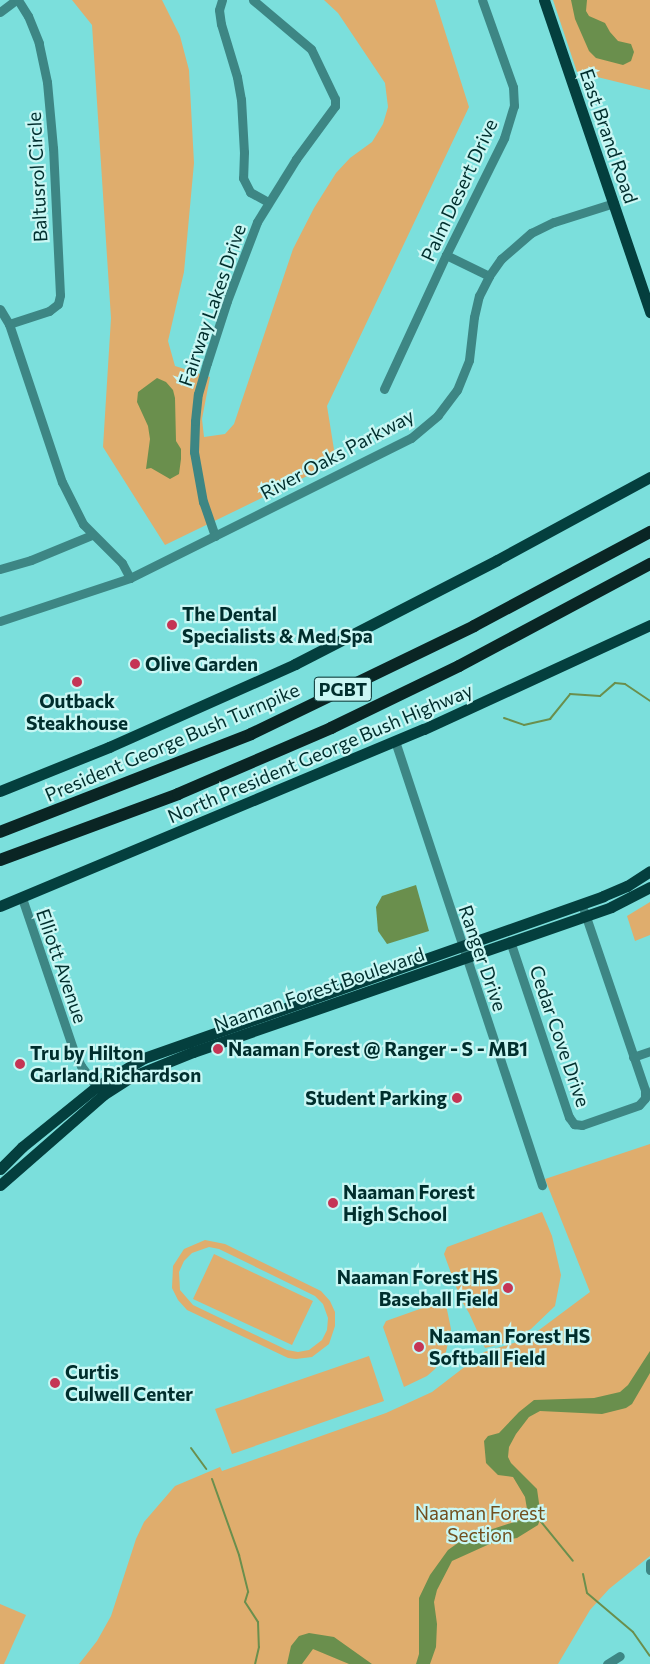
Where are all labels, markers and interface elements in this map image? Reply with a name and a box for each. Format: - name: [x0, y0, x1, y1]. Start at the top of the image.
- street label: East Brand Road: [575, 66, 643, 206]
- street label: Baltusrol Circle: [22, 111, 52, 243]
- street label: Palm Desert Drive: [416, 115, 502, 265]
- street label: Fairway Lakes Drive: [174, 221, 250, 389]
- street label: River Oaks Parkway: [256, 404, 418, 504]
- place label: The Dental Specialists & Med Spa: [182, 603, 373, 647]
- marker: The Dental Specialists & Med Spa: [166, 619, 178, 631]
- place label: Olive Garden: [145, 653, 258, 675]
- marker: Olive Garden: [129, 658, 141, 670]
- road number: PGBT: [313, 674, 373, 704]
- marker: Outback Steakhouse: [71, 676, 83, 688]
- street label: President George Bush Turnpike: [41, 678, 303, 806]
- street label: North President George Bush Highway: [164, 678, 476, 828]
- place label: Outback Steakhouse: [26, 690, 128, 734]
- street label: Ranger Drive: [454, 902, 512, 1014]
- street label: Elliott Avenue: [32, 906, 92, 1026]
- street label: Naaman Forest Boulevard: [211, 942, 427, 1036]
- street label: Cedar Cove Drive: [525, 962, 595, 1110]
- place label: Naaman Forest @ Ranger - S - MB1: [228, 1038, 528, 1060]
- place label: Tru by Hilton Garland Richardson: [30, 1042, 201, 1086]
- marker: Naaman Forest @ Ranger - S - MB1: [212, 1043, 224, 1055]
- marker: Tru by Hilton Garland Richardson: [14, 1058, 26, 1070]
- place label: Student Parking: [305, 1087, 447, 1109]
- marker: Student Parking: [451, 1092, 463, 1104]
- place label: Naaman Forest High School: [343, 1181, 475, 1225]
- marker: Naaman Forest High School: [327, 1197, 339, 1209]
- place label: Naaman Forest HS Baseball Field: [337, 1266, 498, 1310]
- marker: Naaman Forest HS Baseball Field: [502, 1282, 514, 1294]
- place label: Naaman Forest HS Softball Field: [429, 1325, 590, 1369]
- marker: Naaman Forest HS Softball Field: [413, 1341, 425, 1353]
- place label: Curtis Culwell Center: [65, 1361, 193, 1405]
- marker: Curtis Culwell Center: [49, 1377, 61, 1389]
- park label: Naaman Forest Section: [415, 1502, 545, 1546]

